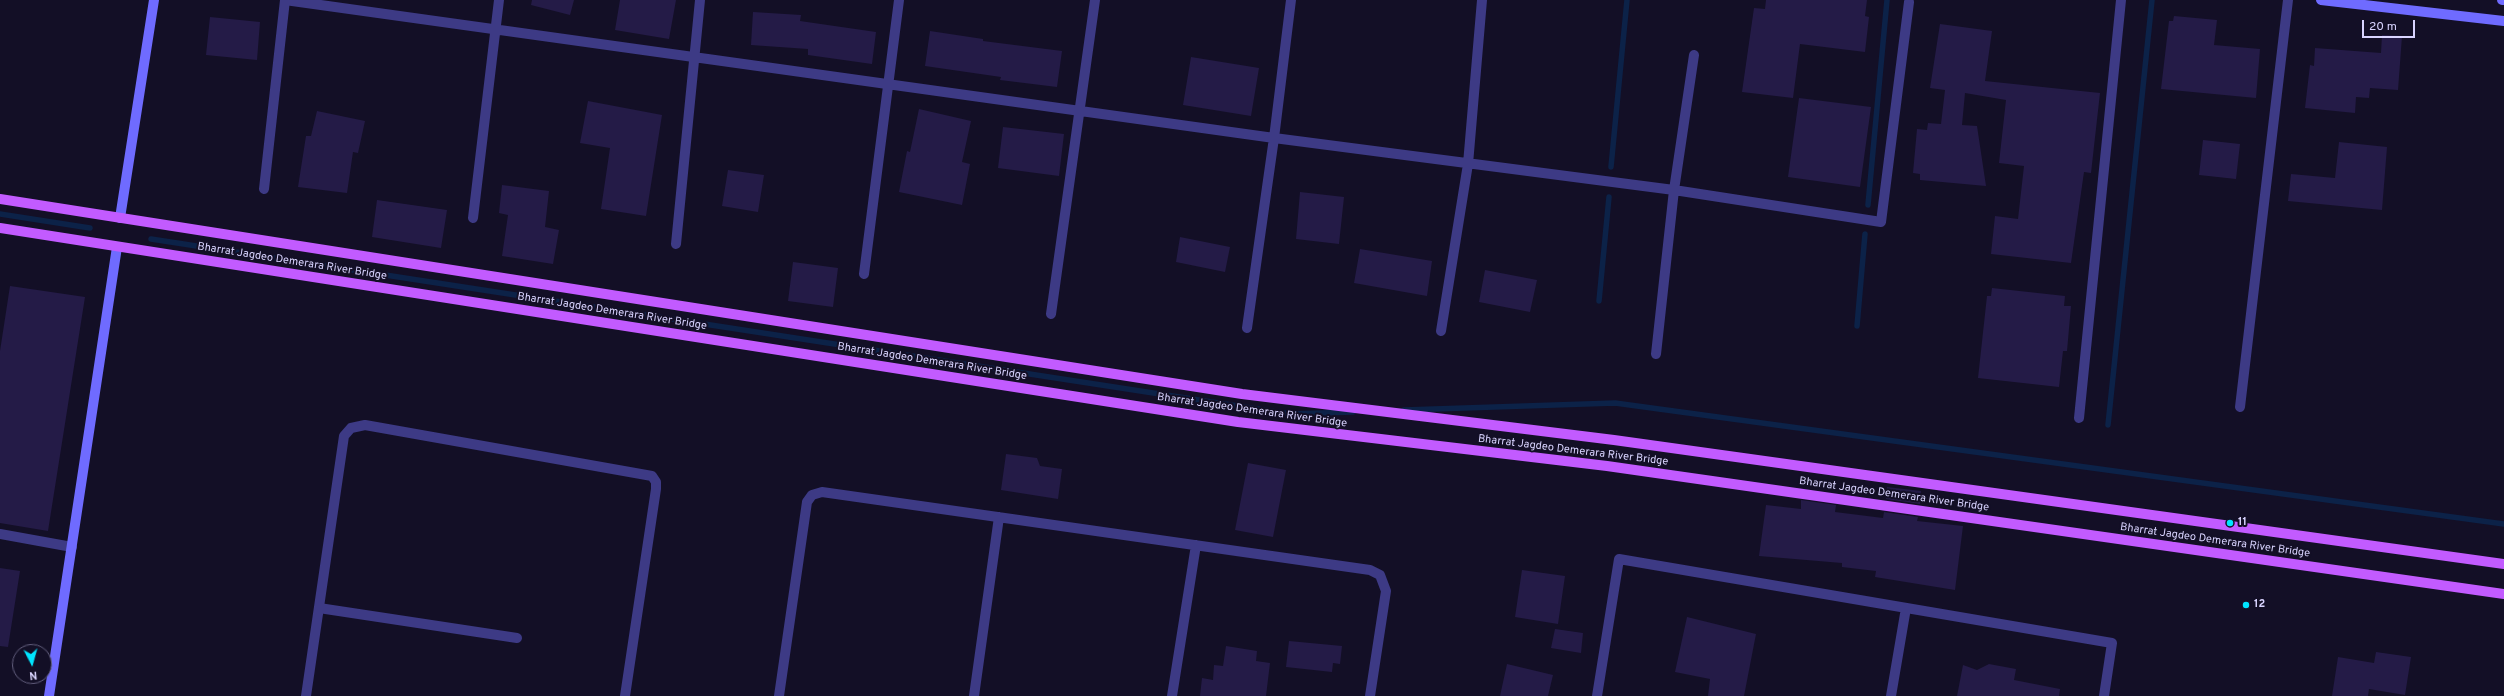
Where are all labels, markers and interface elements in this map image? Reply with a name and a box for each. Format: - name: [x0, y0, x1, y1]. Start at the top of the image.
- scale bar: [2364, 12, 2417, 38]
- text: 20 m: [2369, 19, 2397, 35]
- street label: Bharrat Jagdeo Demerara River Bridge: [196, 240, 388, 284]
- street label: Bharrat Jagdeo Demerara River Bridge: [516, 290, 708, 334]
- street label: Bharrat Jagdeo Demerara River Bridge: [836, 340, 1028, 384]
- street label: Bharrat Jagdeo Demerara River Bridge: [1156, 391, 1348, 431]
- street label: Bharrat Jagdeo Demerara River Bridge: [1477, 433, 1669, 469]
- street label: Bharrat Jagdeo Demerara River Bridge: [1798, 475, 1990, 515]
- place label: 11: [2238, 516, 2247, 530]
- marker: 11: [2225, 518, 2235, 528]
- street label: Bharrat Jagdeo Demerara River Bridge: [2119, 521, 2311, 561]
- place label: 12: [2254, 598, 2265, 612]
- marker: 12: [2241, 600, 2251, 610]
- north arrow: [12, 644, 52, 684]
- text: N: [28, 668, 38, 682]

